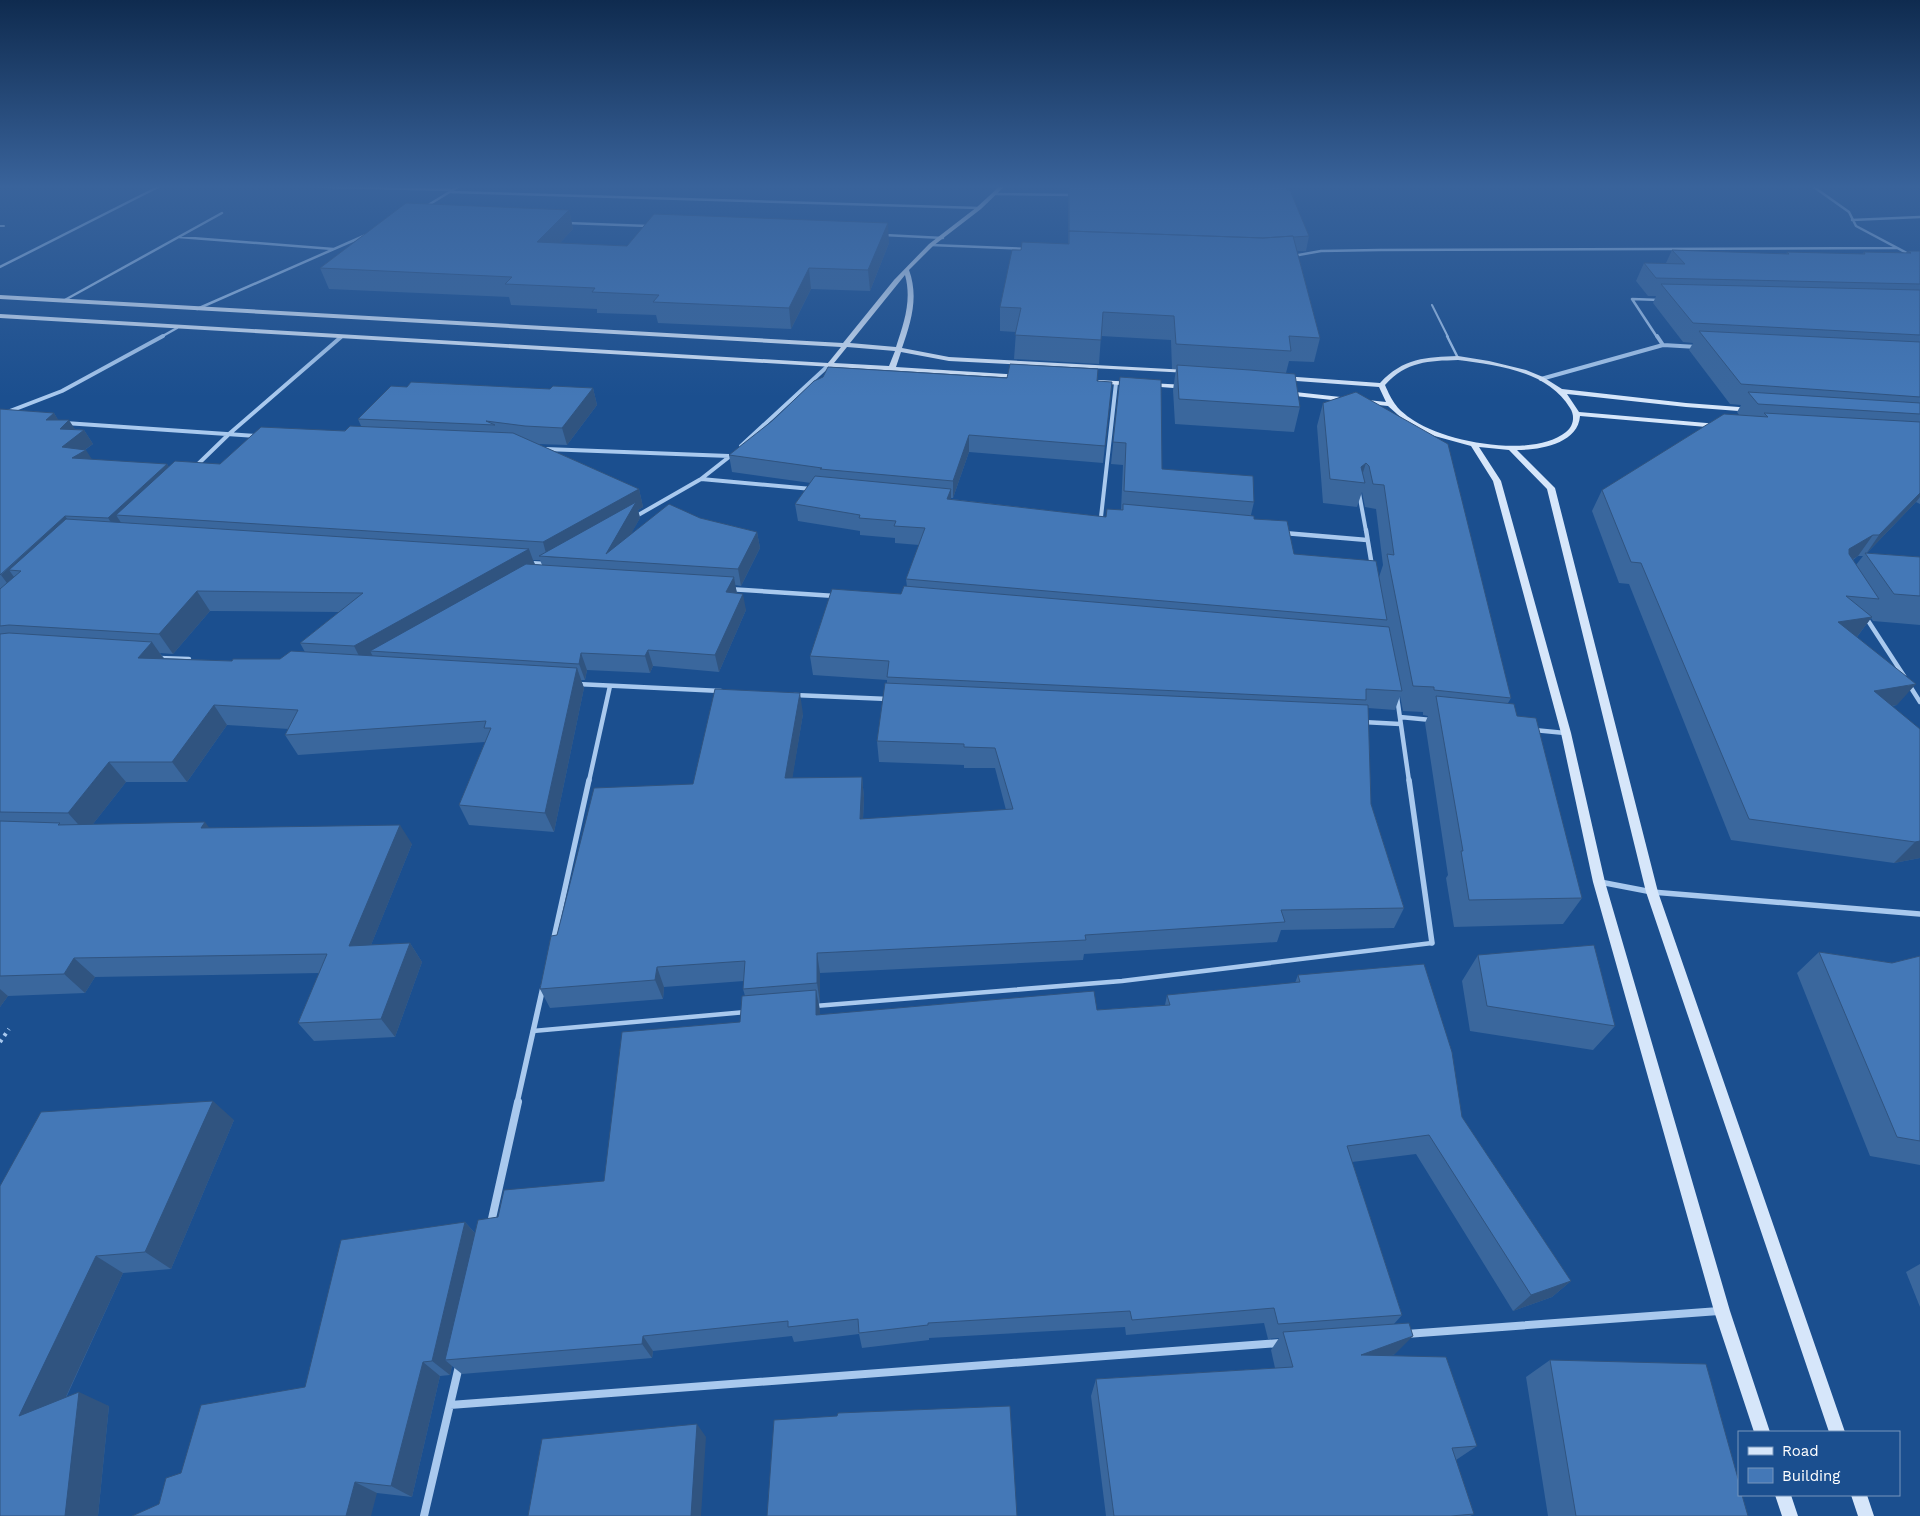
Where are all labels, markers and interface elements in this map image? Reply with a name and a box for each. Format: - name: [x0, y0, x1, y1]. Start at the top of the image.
- legend: [1738, 1431, 1900, 1496]
- text: Road: [1782, 1442, 1819, 1460]
- text: Building: [1782, 1467, 1840, 1485]

